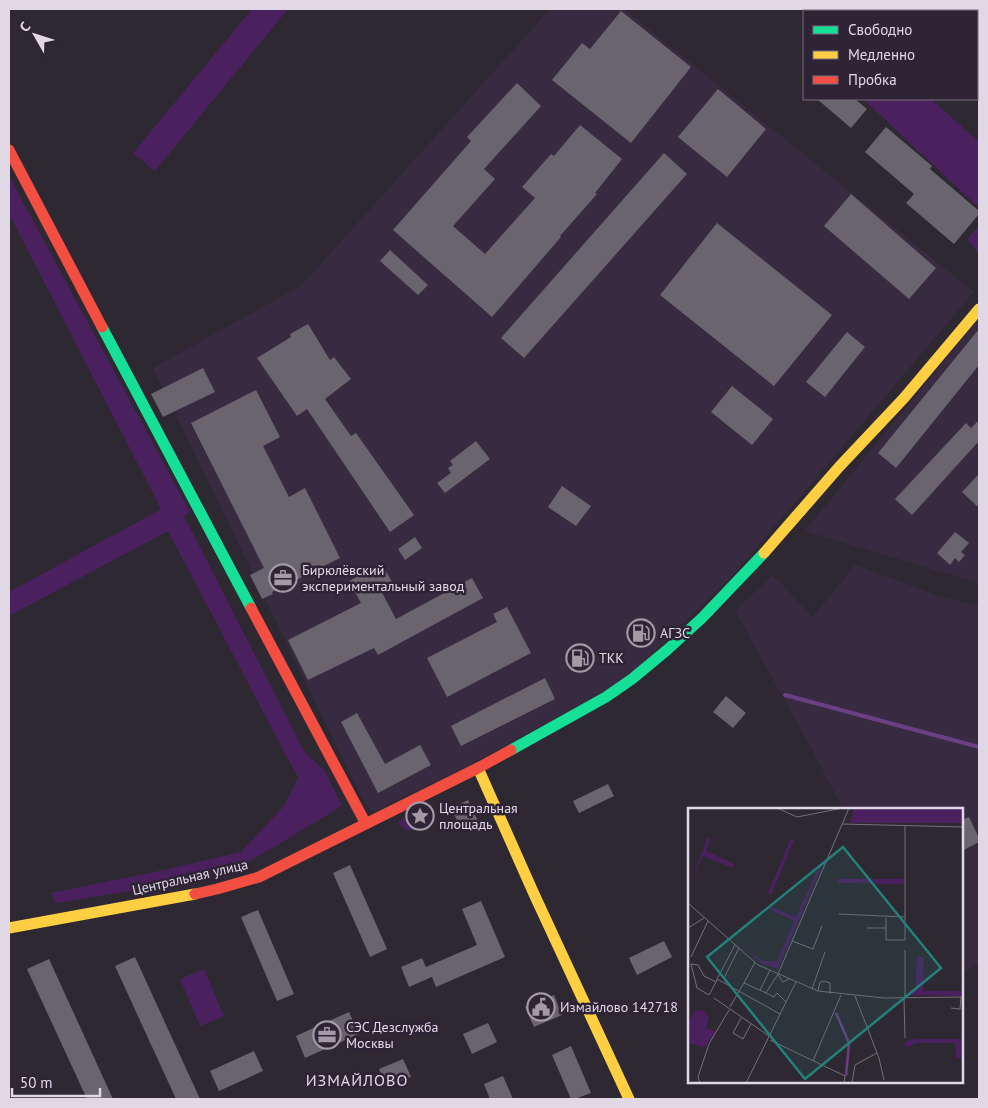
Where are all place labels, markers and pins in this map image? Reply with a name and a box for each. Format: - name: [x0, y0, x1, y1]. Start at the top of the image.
- place label: Бирюлёвский экспериментальный завод: [302, 561, 465, 595]
- office icon: Бирюлёвский экспериментальный завод: [268, 563, 298, 593]
- fuel station icon: АГЗС: [626, 618, 656, 648]
- place label: АГЗС: [660, 624, 690, 642]
- fuel station icon: ТКК: [565, 643, 595, 673]
- place label: ТКК: [599, 649, 624, 667]
- place label: Центральная площадь: [439, 799, 518, 833]
- place icon: Центральная площадь: [405, 801, 435, 831]
- public building icon: Измайлово 142718: [526, 992, 556, 1022]
- place label: Измайлово 142718: [560, 998, 678, 1016]
- place label: СЭС Дезслужба Москвы: [346, 1018, 438, 1052]
- office icon: СЭС Дезслужба Москвы: [312, 1020, 342, 1050]

